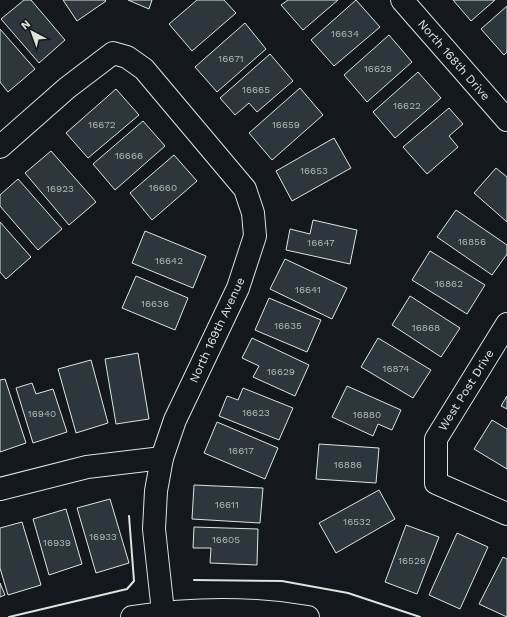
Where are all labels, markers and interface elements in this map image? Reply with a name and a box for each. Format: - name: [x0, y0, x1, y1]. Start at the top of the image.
- north arrow: [12, 12, 52, 52]
- text: N: [18, 17, 33, 32]
- street label: North 168th Drive: [415, 17, 493, 103]
- house number: 16634: [331, 28, 359, 39]
- house number: 16671: [218, 53, 244, 64]
- house number: 16628: [364, 63, 392, 74]
- house number: 16665: [242, 84, 270, 95]
- house number: 16622: [393, 100, 421, 111]
- house number: 16672: [88, 119, 116, 130]
- house number: 16659: [272, 119, 300, 130]
- house number: 16666: [115, 150, 143, 161]
- house number: 16653: [300, 165, 328, 176]
- house number: 16660: [149, 182, 177, 193]
- house number: 16923: [46, 183, 74, 194]
- house number: 16856: [458, 236, 486, 247]
- house number: 16647: [307, 237, 335, 248]
- house number: 16642: [155, 255, 183, 266]
- street label: North 169th Avenue: [186, 275, 248, 385]
- house number: 16862: [435, 278, 463, 289]
- house number: 16641: [295, 284, 321, 295]
- house number: 16636: [141, 298, 169, 309]
- house number: 16635: [274, 320, 302, 331]
- house number: 16868: [412, 322, 440, 333]
- street label: West Post Drive: [435, 347, 497, 433]
- house number: 16874: [383, 363, 409, 374]
- house number: 16629: [267, 366, 295, 377]
- house number: 16623: [242, 407, 270, 418]
- house number: 16940: [28, 408, 56, 419]
- house number: 16880: [353, 409, 381, 420]
- house number: 16617: [228, 445, 254, 456]
- house number: 16886: [334, 459, 362, 470]
- house number: 16611: [215, 499, 239, 510]
- house number: 16532: [343, 516, 371, 527]
- house number: 16933: [89, 531, 117, 542]
- house number: 16605: [212, 534, 240, 545]
- house number: 16939: [43, 537, 71, 548]
- house number: 16526: [398, 555, 426, 566]

